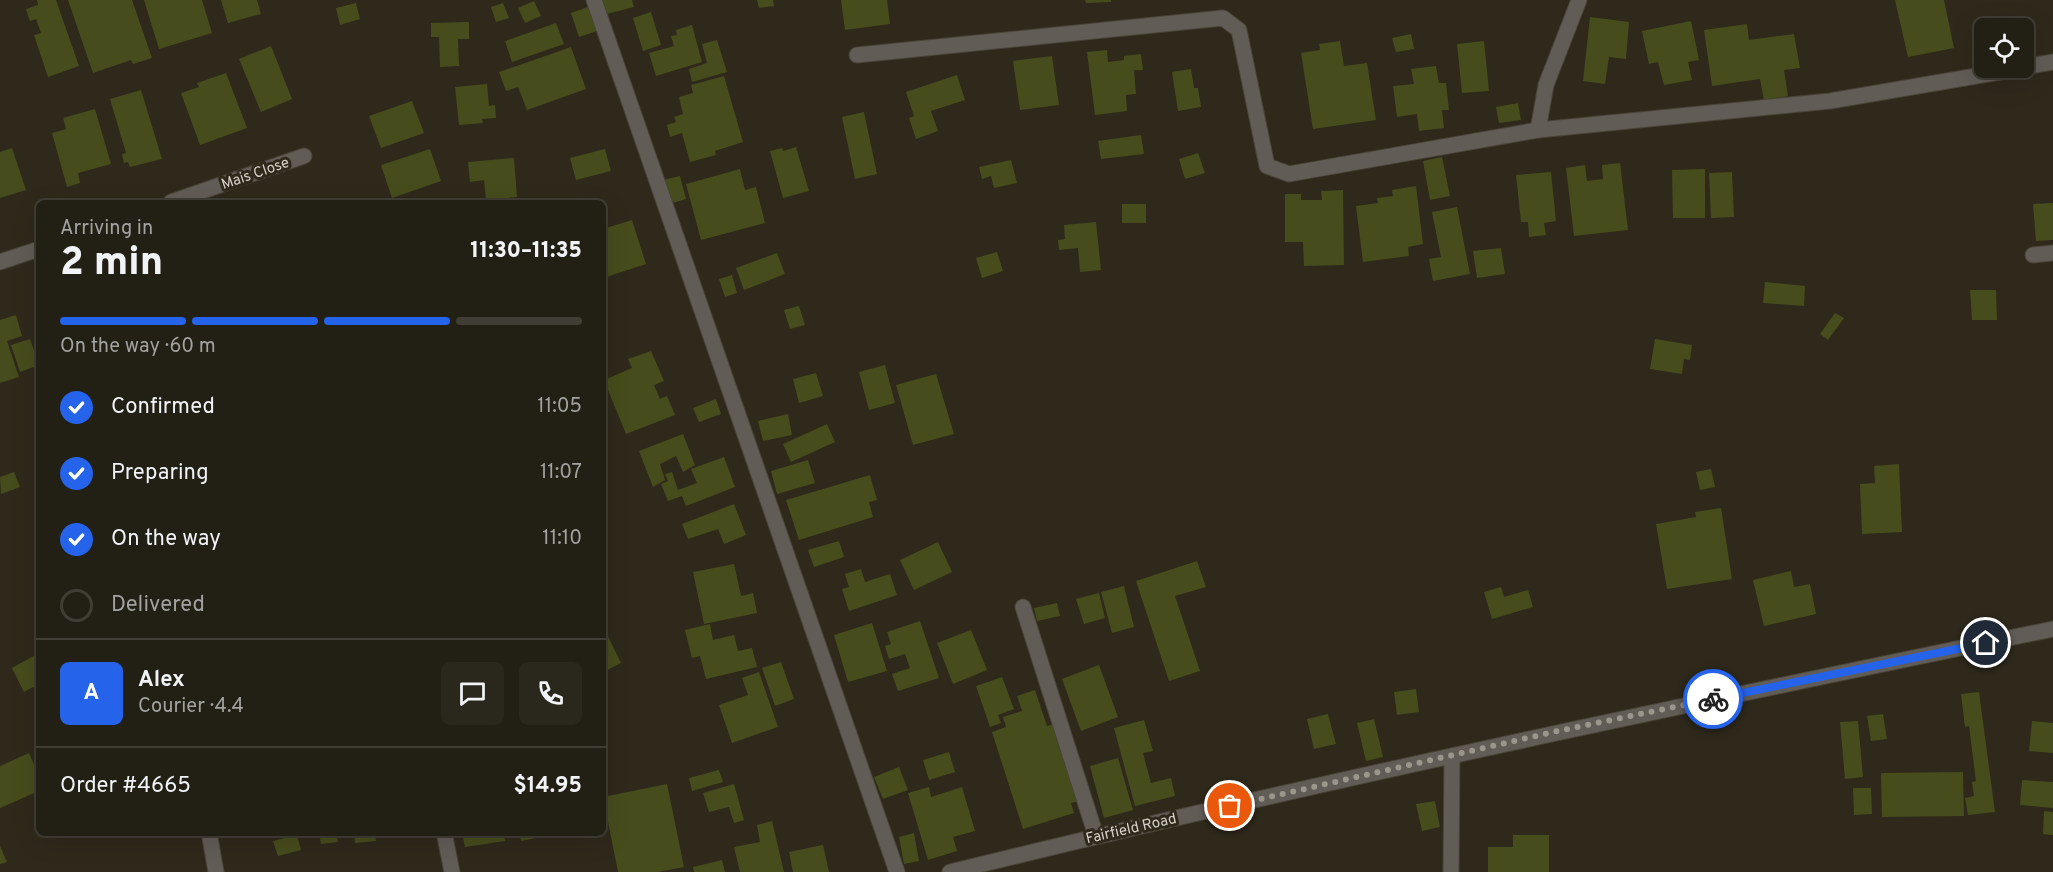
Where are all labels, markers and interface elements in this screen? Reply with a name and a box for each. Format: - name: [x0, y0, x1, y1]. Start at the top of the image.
- map controls: [1974, 18, 2034, 78]
- button: locate: [1974, 18, 2034, 78]
- street label: Mais Close: [219, 154, 292, 195]
- text: Arriving in: [60, 216, 153, 242]
- text: 11:30–11:35: [470, 238, 582, 265]
- text: 2 min: [60, 240, 163, 289]
- text: On the way · 60 m: [60, 334, 216, 360]
- icon: check: [60, 391, 93, 424]
- text: Confirmed: [111, 394, 215, 421]
- text: 11:05: [537, 394, 582, 420]
- icon: check: [60, 457, 93, 490]
- text: Preparing: [111, 460, 209, 487]
- text: 11:07: [540, 460, 582, 486]
- icon: check: [60, 523, 93, 556]
- text: On the way: [111, 526, 221, 553]
- text: 11:10: [542, 526, 582, 552]
- text: Delivered: [111, 592, 205, 619]
- pin: [1960, 617, 2011, 668]
- icon: home: [1969, 626, 2002, 659]
- button: chat: [441, 662, 504, 725]
- button: phone: [519, 662, 582, 725]
- text: Alex: [138, 667, 185, 694]
- courier: [1683, 669, 1743, 729]
- text: A: [84, 680, 99, 707]
- icon: bike: [1697, 683, 1730, 716]
- text: Courier · 4.4: [138, 694, 244, 720]
- text: Order #4665: [60, 773, 191, 800]
- text: $14.95: [514, 773, 582, 800]
- pin: [1204, 780, 1255, 831]
- icon: bag: [1213, 789, 1246, 822]
- street label: Fairfield Road: [1084, 810, 1178, 849]

